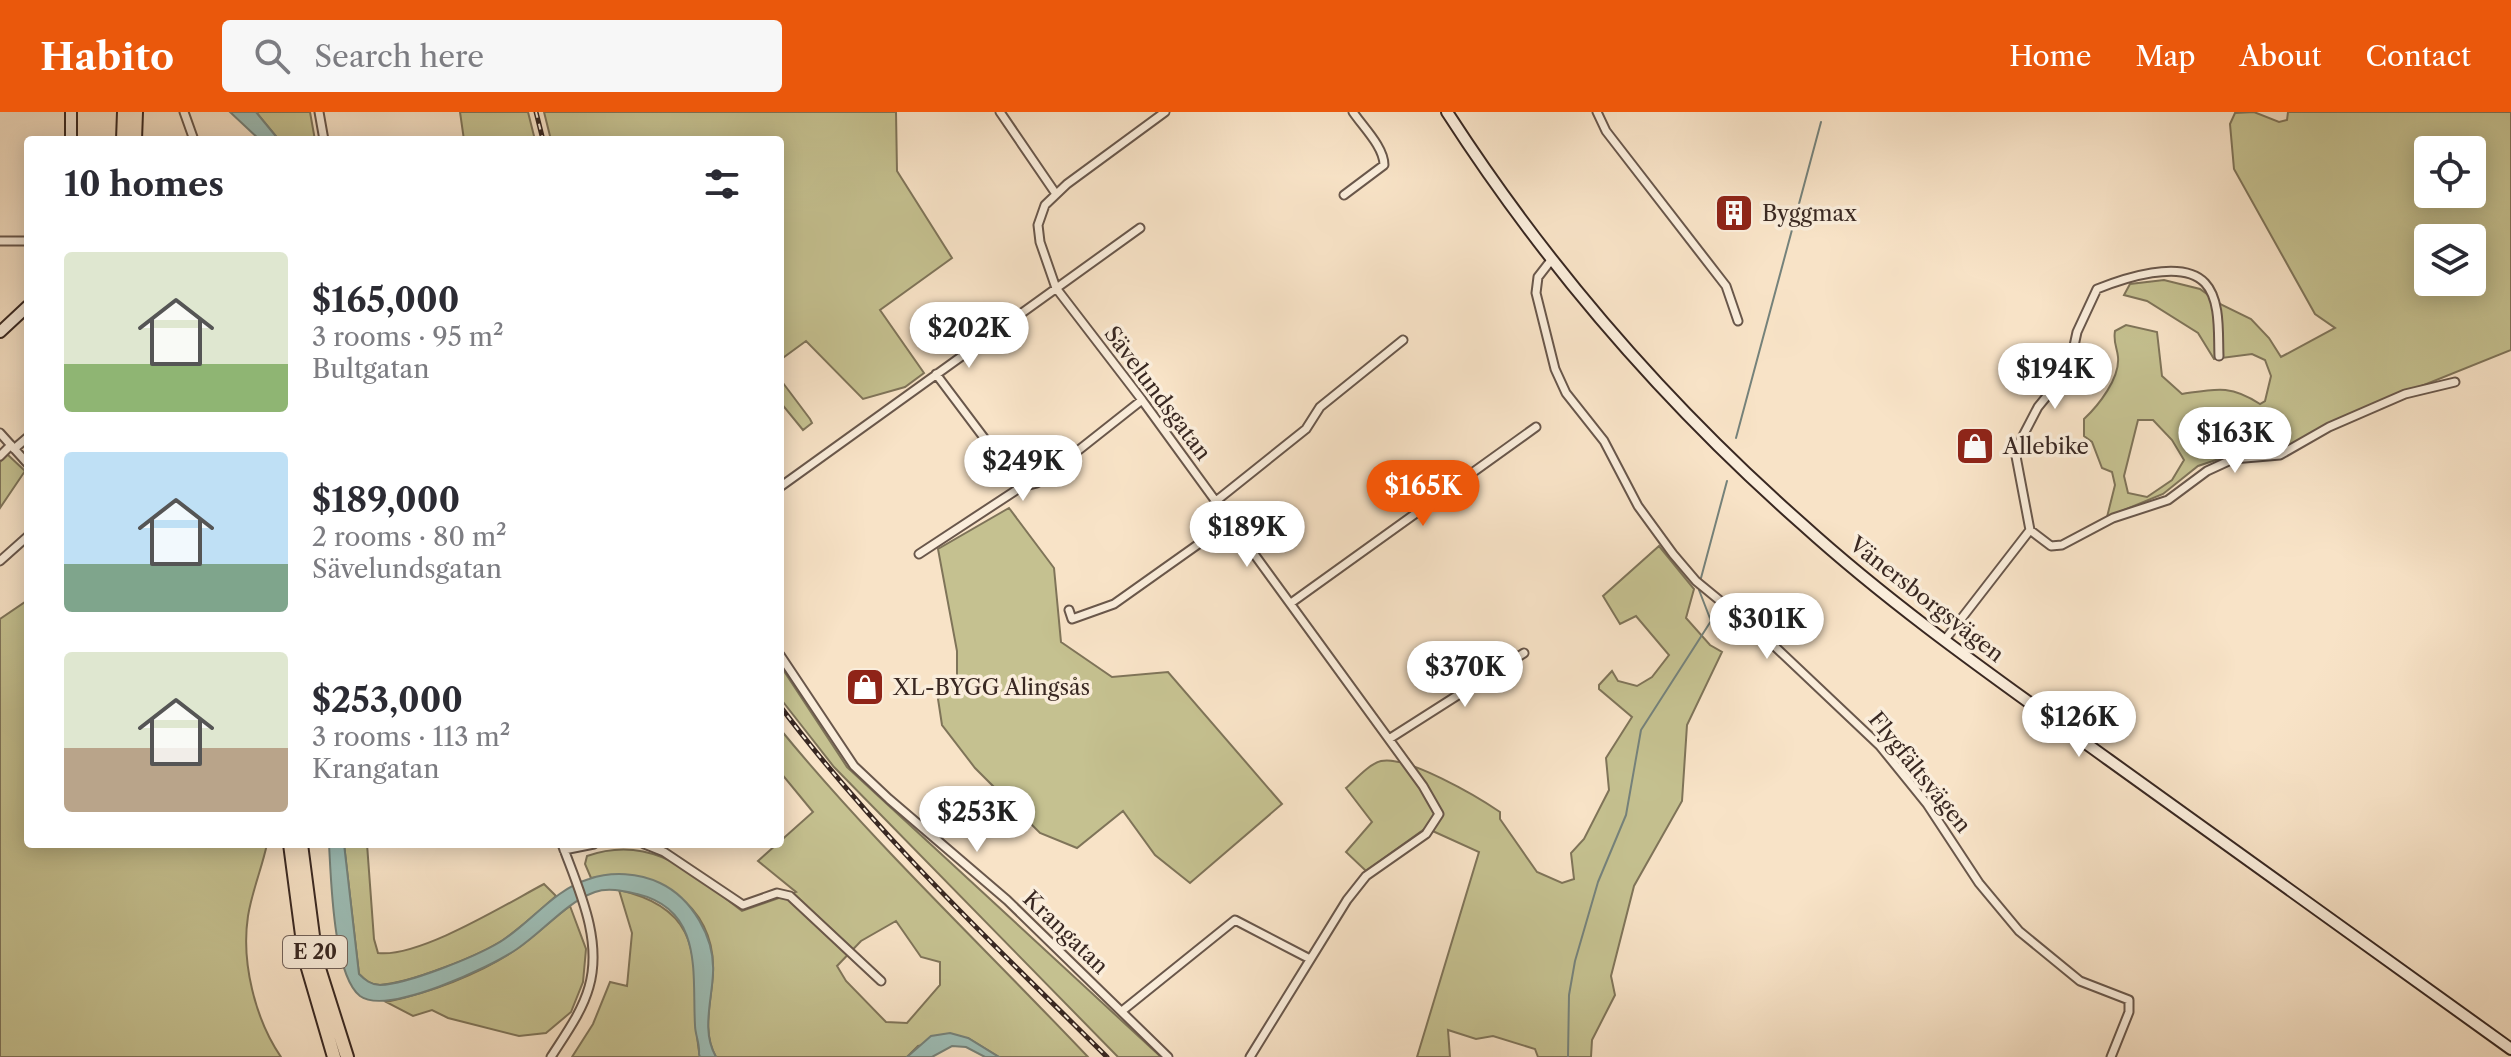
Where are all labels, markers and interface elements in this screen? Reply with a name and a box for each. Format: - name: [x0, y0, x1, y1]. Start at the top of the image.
- search box: [222, 20, 782, 92]
- text: Habito: [40, 33, 174, 80]
- icon: search: [250, 34, 294, 78]
- text: Search here: [314, 38, 484, 75]
- text: Home: [2009, 39, 2091, 73]
- text: Map: [2135, 39, 2195, 73]
- text: About: [2239, 39, 2321, 73]
- text: Contact: [2365, 39, 2471, 73]
- map controls: [2414, 136, 2486, 296]
- button: locate: [2414, 136, 2486, 208]
- icon: filters: [700, 162, 744, 206]
- text: 10 homes: [64, 163, 224, 205]
- building icon: Byggmax: [1713, 192, 1755, 234]
- place label: Byggmax: [1762, 200, 1857, 227]
- button: layers: [2414, 224, 2486, 296]
- text: $165,000: [312, 279, 459, 321]
- icon: home: [128, 284, 224, 380]
- pin: $202K: [913, 302, 1025, 370]
- text: $202K: [928, 312, 1010, 344]
- text: 3 rooms · 95 m²: [312, 321, 504, 353]
- street label: Sävelundsgatan: [1098, 321, 1217, 466]
- pin: $194K: [1999, 343, 2111, 411]
- text: Bultgatan: [312, 353, 430, 385]
- text: $194K: [2016, 353, 2094, 385]
- pin: $163K: [2179, 407, 2291, 475]
- text: $163K: [2196, 417, 2274, 449]
- shop icon: Allebike: [1954, 425, 1996, 467]
- place label: Allebike: [2002, 433, 2089, 460]
- pin: $249K: [967, 435, 1079, 503]
- text: $249K: [982, 445, 1064, 477]
- pin: $165K: [1367, 460, 1479, 528]
- text: $165K: [1385, 470, 1461, 502]
- text: $189,000: [312, 479, 460, 521]
- icon: home: [128, 484, 224, 580]
- pin: $189K: [1191, 501, 1303, 569]
- text: $189K: [1208, 511, 1286, 543]
- text: 2 rooms · 80 m²: [312, 521, 507, 553]
- street label: Vänersborgsvägen: [1843, 530, 2009, 668]
- text: Sävelundsgatan: [312, 553, 502, 585]
- pin: $301K: [1711, 593, 1823, 661]
- text: $301K: [1728, 603, 1806, 635]
- pin: $370K: [1409, 641, 1521, 709]
- text: $370K: [1425, 651, 1505, 683]
- shop icon: XL-BYGG Alingsås: [844, 666, 886, 708]
- place label: XL-BYGG Alingsås: [892, 674, 1090, 701]
- text: $253,000: [312, 679, 463, 721]
- icon: home: [128, 684, 224, 780]
- pin: $126K: [2023, 691, 2135, 759]
- text: $126K: [2040, 701, 2118, 733]
- street label: Flygfältsvägen: [1863, 706, 1977, 838]
- text: 3 rooms · 113 m²: [312, 721, 510, 753]
- text: Krangatan: [312, 753, 440, 785]
- pin: $253K: [921, 786, 1033, 854]
- text: $253K: [937, 796, 1017, 828]
- street label: Krangatan: [1017, 885, 1114, 980]
- road number: E 20: [283, 936, 347, 968]

